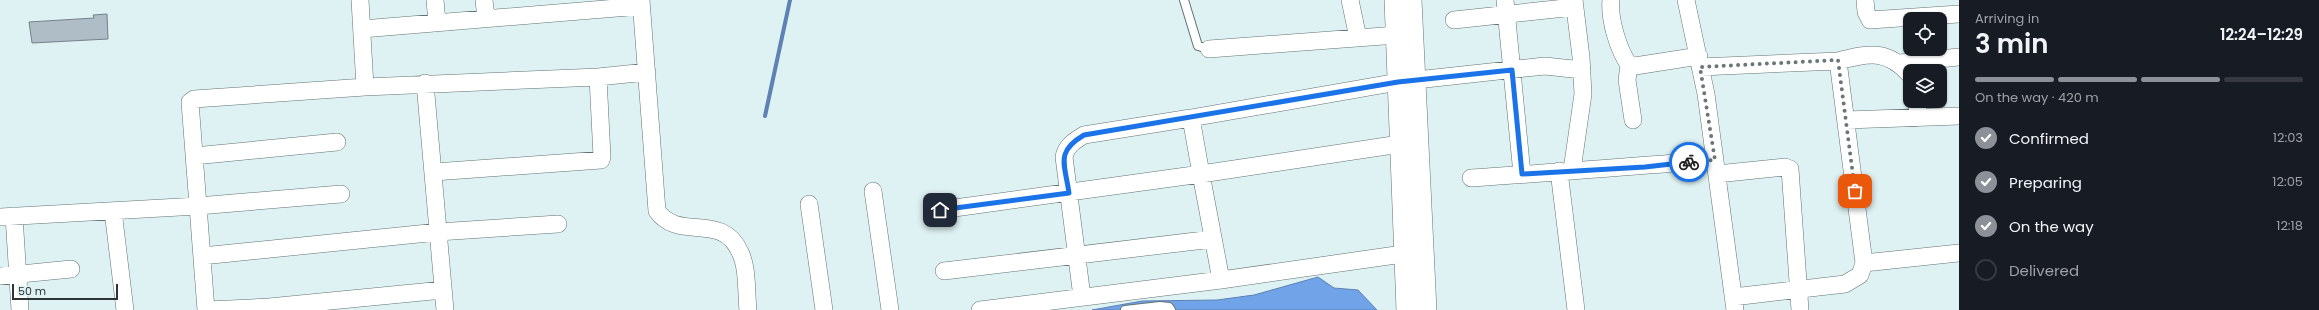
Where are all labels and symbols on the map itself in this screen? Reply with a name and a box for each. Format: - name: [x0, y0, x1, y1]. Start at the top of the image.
- courier: [1669, 142, 1709, 182]
- pin: [1838, 174, 1872, 208]
- pin: [923, 193, 957, 227]
- scale bar: [12, 282, 118, 301]

